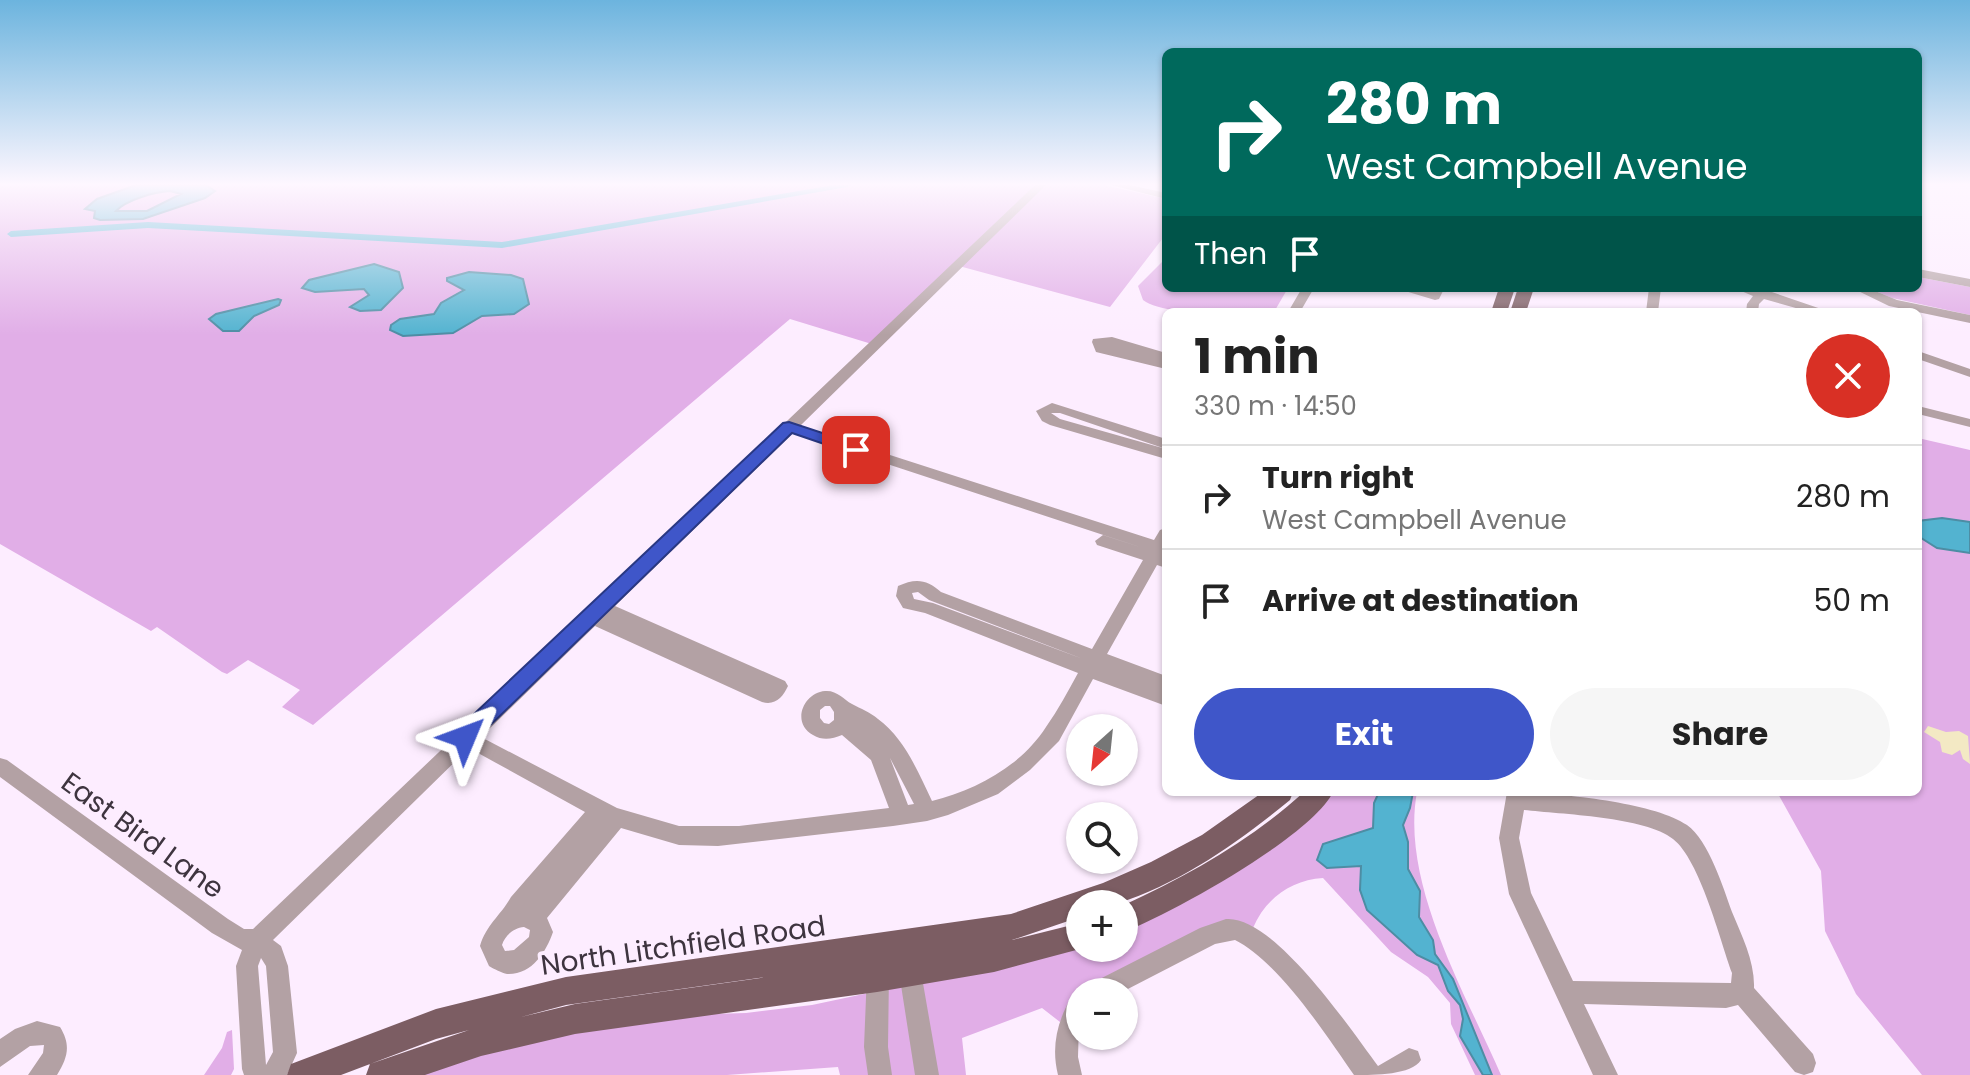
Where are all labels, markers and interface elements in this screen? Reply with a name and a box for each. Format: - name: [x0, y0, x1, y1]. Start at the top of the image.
- text: 280 m: [1326, 65, 1502, 144]
- icon: right: [1194, 80, 1298, 184]
- text: West Campbell Avenue: [1326, 141, 1748, 192]
- text: Then: [1194, 232, 1267, 275]
- icon: arrive: [1283, 232, 1327, 276]
- text: 1 min: [1194, 323, 1320, 390]
- button: close: [1806, 334, 1890, 418]
- text: 330 m · 14:50: [1194, 388, 1357, 424]
- pin: [822, 416, 890, 484]
- icon: arrive: [834, 428, 878, 472]
- text: Turn right: [1262, 456, 1414, 499]
- icon: right: [1194, 475, 1238, 519]
- text: 280 m: [1796, 475, 1890, 518]
- text: West Campbell Avenue: [1262, 502, 1567, 538]
- icon: arrive: [1194, 579, 1238, 623]
- text: Arrive at destination: [1262, 579, 1579, 622]
- text: 50 m: [1813, 579, 1890, 622]
- button: Exit: [1194, 688, 1534, 780]
- button: Share: [1550, 688, 1890, 780]
- position arrow: [423, 695, 507, 779]
- north arrow: [1066, 714, 1138, 786]
- map controls: [1066, 714, 1138, 1050]
- street label: East Bird Lane: [53, 763, 232, 908]
- button: search: [1066, 802, 1138, 874]
- button: +: [1066, 890, 1138, 962]
- street label: North Litchfield Road: [538, 906, 828, 985]
- button: −: [1066, 978, 1138, 1050]

